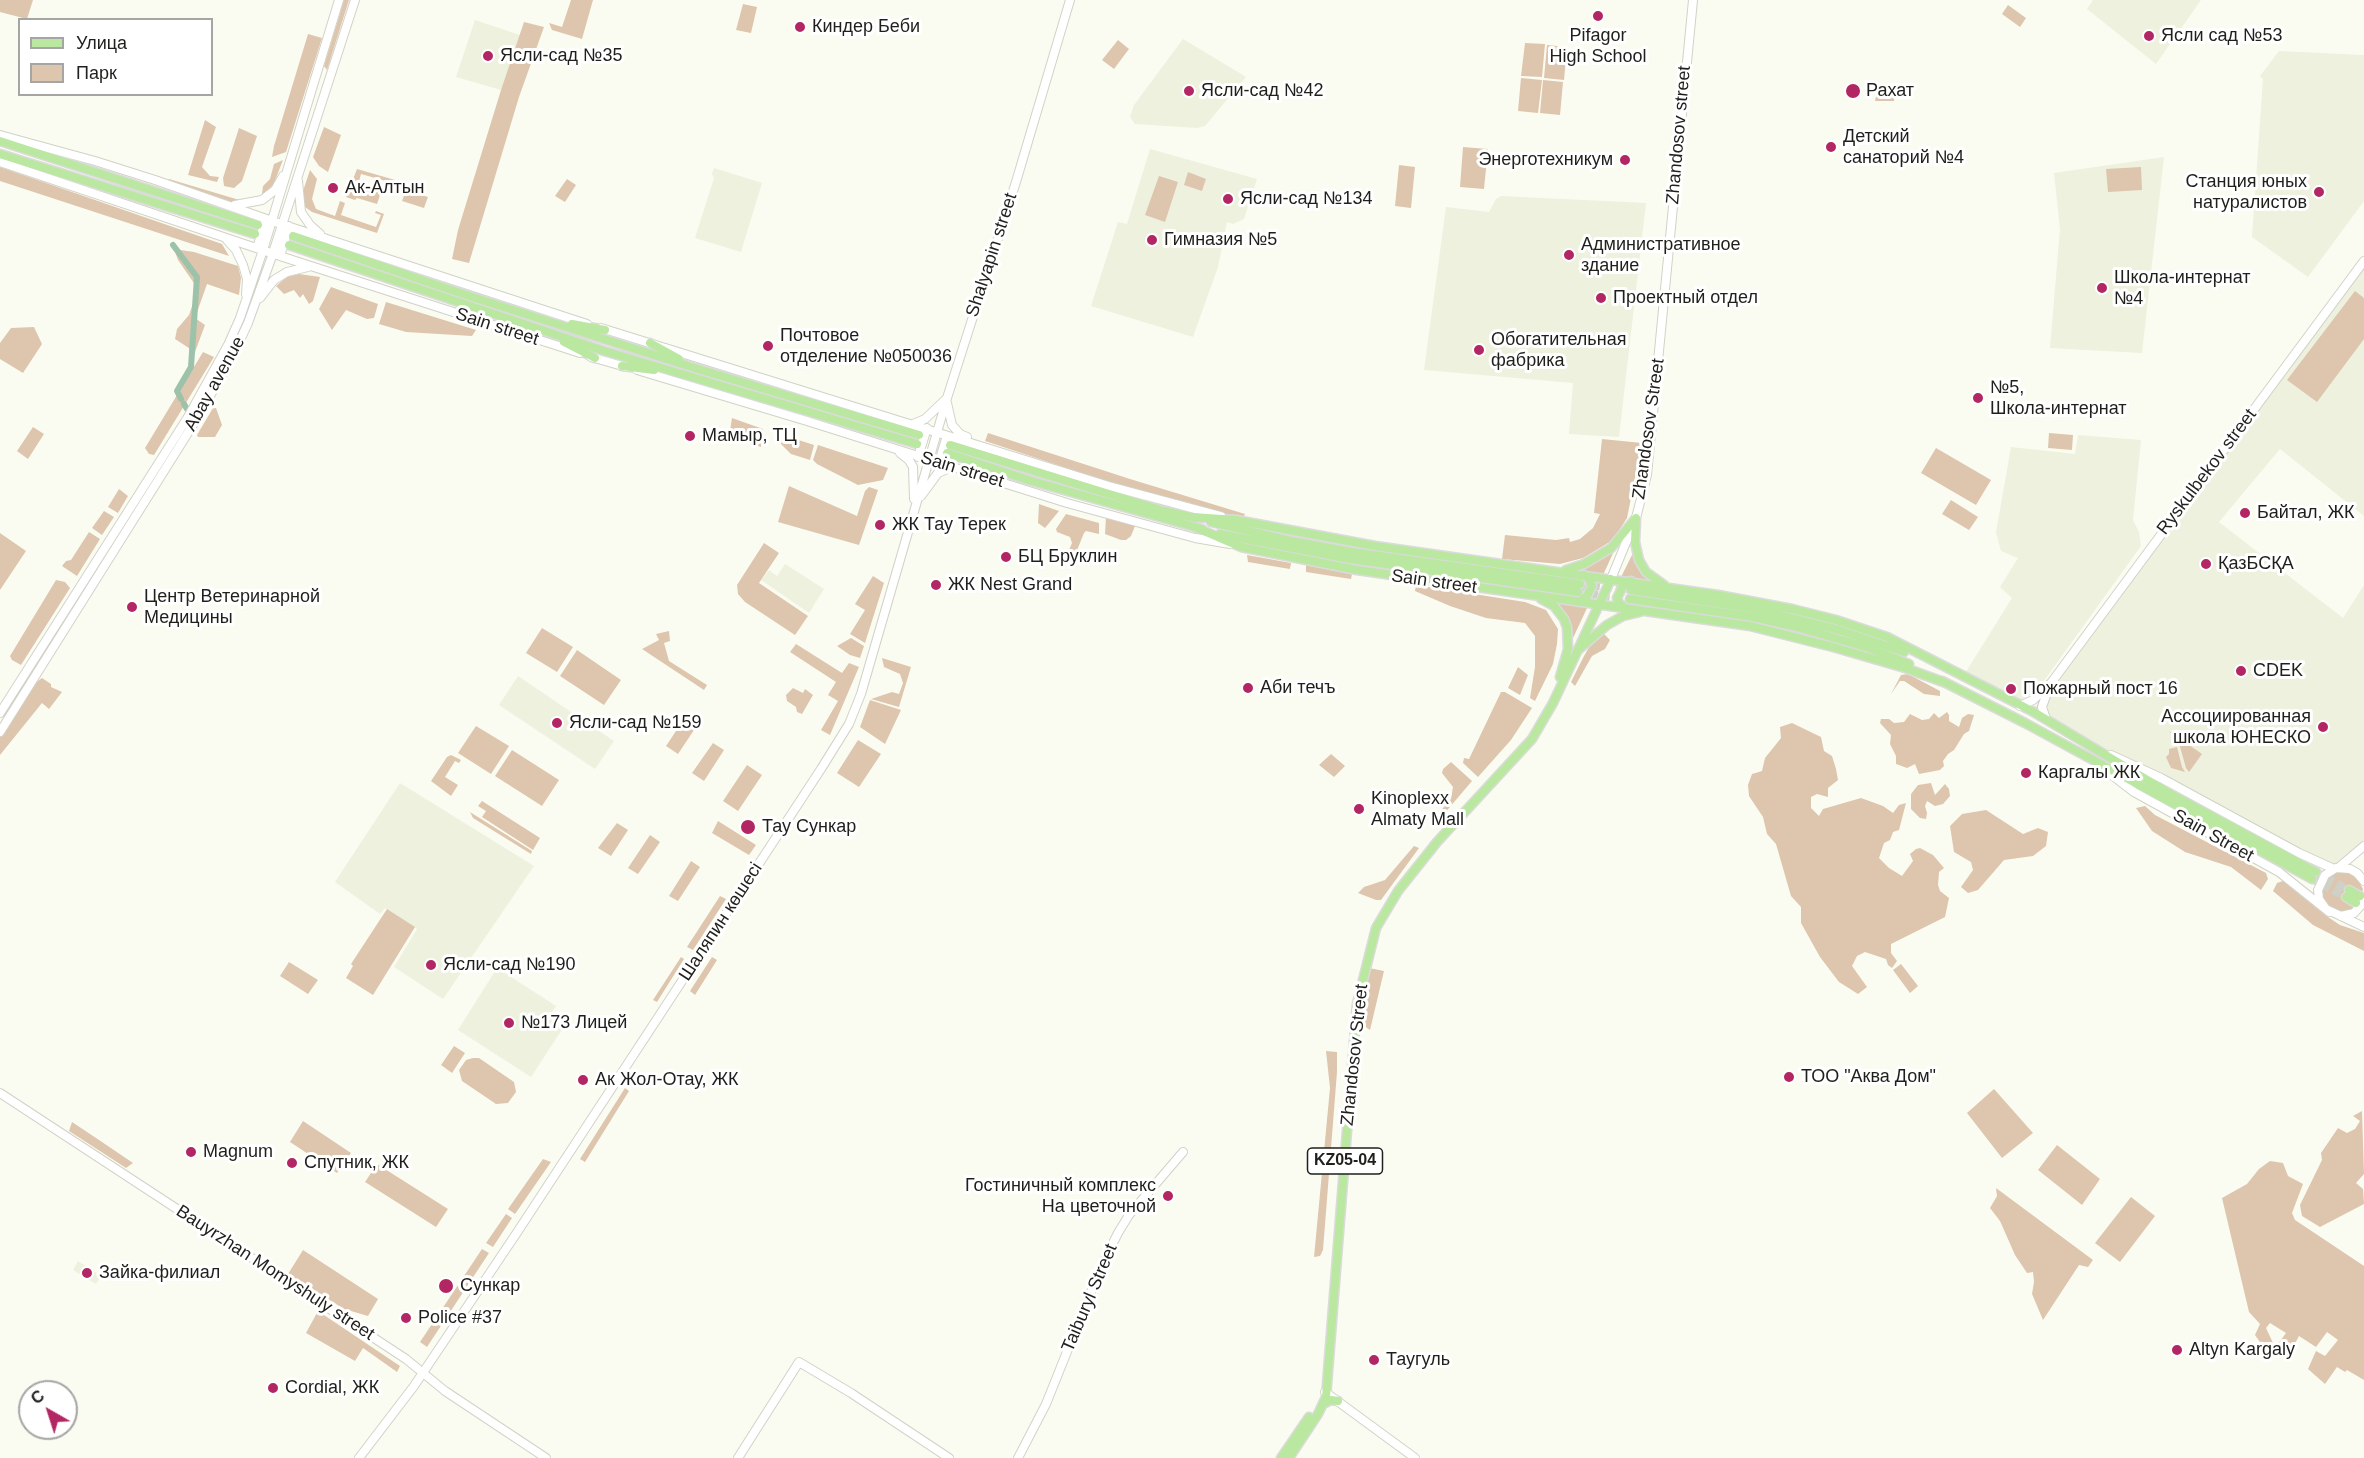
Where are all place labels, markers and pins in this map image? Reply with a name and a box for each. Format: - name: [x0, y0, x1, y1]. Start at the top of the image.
- marker: Pifagor High School: [1591, 9, 1605, 23]
- place label: Киндер Беби: [812, 16, 920, 38]
- marker: Киндер Беби: [793, 20, 807, 34]
- place label: Pifagor High School: [1549, 25, 1647, 68]
- place label: Ясли сад №53: [2161, 25, 2282, 47]
- marker: Ясли сад №53: [2142, 29, 2156, 43]
- place label: Ясли-сад №35: [500, 45, 622, 67]
- marker: Ясли-сад №35: [481, 49, 495, 63]
- place label: Ясли-сад №42: [1201, 80, 1323, 102]
- place label: Рахат: [1866, 80, 1914, 102]
- marker: Рахат: [1844, 82, 1862, 100]
- marker: Ясли-сад №42: [1182, 84, 1196, 98]
- place label: Детский санаторий №4: [1843, 126, 1964, 168]
- marker: Детский санаторий №4: [1824, 140, 1838, 154]
- place label: Энерготехникум: [1478, 149, 1613, 171]
- marker: Энерготехникум: [1618, 153, 1632, 167]
- place label: Станция юных натуралистов: [2186, 171, 2307, 213]
- place label: Ак-Алтын: [345, 177, 425, 199]
- marker: Ак-Алтын: [326, 181, 340, 195]
- marker: Станция юных натуралистов: [2312, 185, 2326, 199]
- place label: Ясли-сад №134: [1240, 188, 1372, 210]
- marker: Ясли-сад №134: [1221, 192, 1235, 206]
- place label: Гимназия №5: [1164, 229, 1277, 251]
- marker: Гимназия №5: [1145, 233, 1159, 247]
- place label: Административное здание: [1581, 234, 1741, 276]
- marker: Административное здание: [1562, 248, 1576, 262]
- place label: Школа-интернат №4: [2114, 267, 2251, 310]
- marker: Школа-интернат №4: [2095, 281, 2109, 295]
- place label: Проектный отдел: [1613, 287, 1758, 309]
- marker: Проектный отдел: [1594, 291, 1608, 305]
- place label: Почтовое отделение №050036: [780, 325, 952, 368]
- place label: Обогатительная фабрика: [1491, 329, 1626, 372]
- marker: Почтовое отделение №050036: [761, 339, 775, 353]
- marker: Обогатительная фабрика: [1472, 343, 1486, 357]
- place label: №5, Школа-интернат: [1990, 377, 2127, 420]
- marker: №5, Школа-интернат: [1971, 391, 1985, 405]
- place label: Мамыр, ТЦ: [702, 425, 797, 447]
- marker: Мамыр, ТЦ: [683, 429, 697, 443]
- place label: Байтал, ЖК: [2257, 502, 2355, 524]
- marker: Байтал, ЖК: [2238, 506, 2252, 520]
- place label: ЖК Тау Терек: [892, 514, 1006, 536]
- marker: ЖК Тау Терек: [873, 518, 887, 532]
- place label: БЦ Бруклин: [1018, 546, 1117, 568]
- marker: БЦ Бруклин: [999, 550, 1013, 564]
- place label: ҚазБСҚА: [2218, 553, 2294, 575]
- marker: ҚазБСҚА: [2199, 557, 2213, 571]
- place label: ЖК Nest Grand: [948, 574, 1072, 596]
- marker: ЖК Nest Grand: [929, 578, 943, 592]
- place label: Центр Ветеринарной Медицины: [144, 586, 320, 628]
- marker: Центр Ветеринарной Медицины: [125, 600, 139, 614]
- place label: CDEK: [2253, 660, 2303, 682]
- marker: CDEK: [2234, 664, 2248, 678]
- place label: Аби течъ: [1260, 677, 1335, 699]
- place label: Пожарный пост 16: [2023, 678, 2178, 700]
- marker: Аби течъ: [1241, 681, 1255, 695]
- marker: Пожарный пост 16: [2004, 682, 2018, 696]
- place label: Ассоциированная школа ЮНЕСКО: [2161, 706, 2311, 748]
- place label: Ясли-сад №159: [569, 712, 701, 734]
- marker: Ясли-сад №159: [550, 716, 564, 730]
- marker: Ассоциированная школа ЮНЕСКО: [2316, 720, 2330, 734]
- place label: Каргалы ЖК: [2038, 762, 2140, 784]
- marker: Каргалы ЖК: [2019, 766, 2033, 780]
- place label: Kinoplexx Almaty Mall: [1371, 788, 1464, 830]
- marker: Kinoplexx Almaty Mall: [1352, 802, 1366, 816]
- place label: Тау Сункар: [762, 816, 856, 838]
- marker: Тау Сункар: [739, 818, 757, 836]
- place label: Ясли-сад №190: [443, 954, 575, 976]
- marker: Ясли-сад №190: [424, 958, 438, 972]
- place label: №173 Лицей: [521, 1012, 627, 1034]
- marker: №173 Лицей: [502, 1016, 516, 1030]
- place label: ТОО "Аква Дом": [1801, 1066, 1936, 1088]
- place label: Ак Жол-Отау, ЖК: [595, 1069, 739, 1091]
- marker: ТОО "Аква Дом": [1782, 1070, 1796, 1084]
- marker: Ак Жол-Отау, ЖК: [576, 1073, 590, 1087]
- place label: Magnum: [203, 1141, 273, 1163]
- marker: Magnum: [184, 1145, 198, 1159]
- place label: Спутник, ЖК: [304, 1152, 409, 1174]
- marker: Спутник, ЖК: [285, 1156, 299, 1170]
- place label: Гостиничный комплекс На цветочной: [965, 1175, 1156, 1218]
- marker: Гостиничный комплекс На цветочной: [1161, 1189, 1175, 1203]
- place label: Зайка-филиал: [99, 1262, 220, 1284]
- marker: Зайка-филиал: [80, 1266, 94, 1280]
- place label: Сункар: [460, 1275, 520, 1297]
- marker: Сункар: [437, 1277, 455, 1295]
- place label: Police #37: [418, 1307, 502, 1329]
- marker: Police #37: [399, 1311, 413, 1325]
- place label: Altyn Kargaly: [2189, 1339, 2295, 1361]
- marker: Altyn Kargaly: [2170, 1343, 2184, 1357]
- place label: Таугуль: [1386, 1349, 1450, 1371]
- marker: Таугуль: [1367, 1353, 1381, 1367]
- place label: Cordial, ЖК: [285, 1377, 379, 1399]
- marker: Cordial, ЖК: [266, 1381, 280, 1395]

